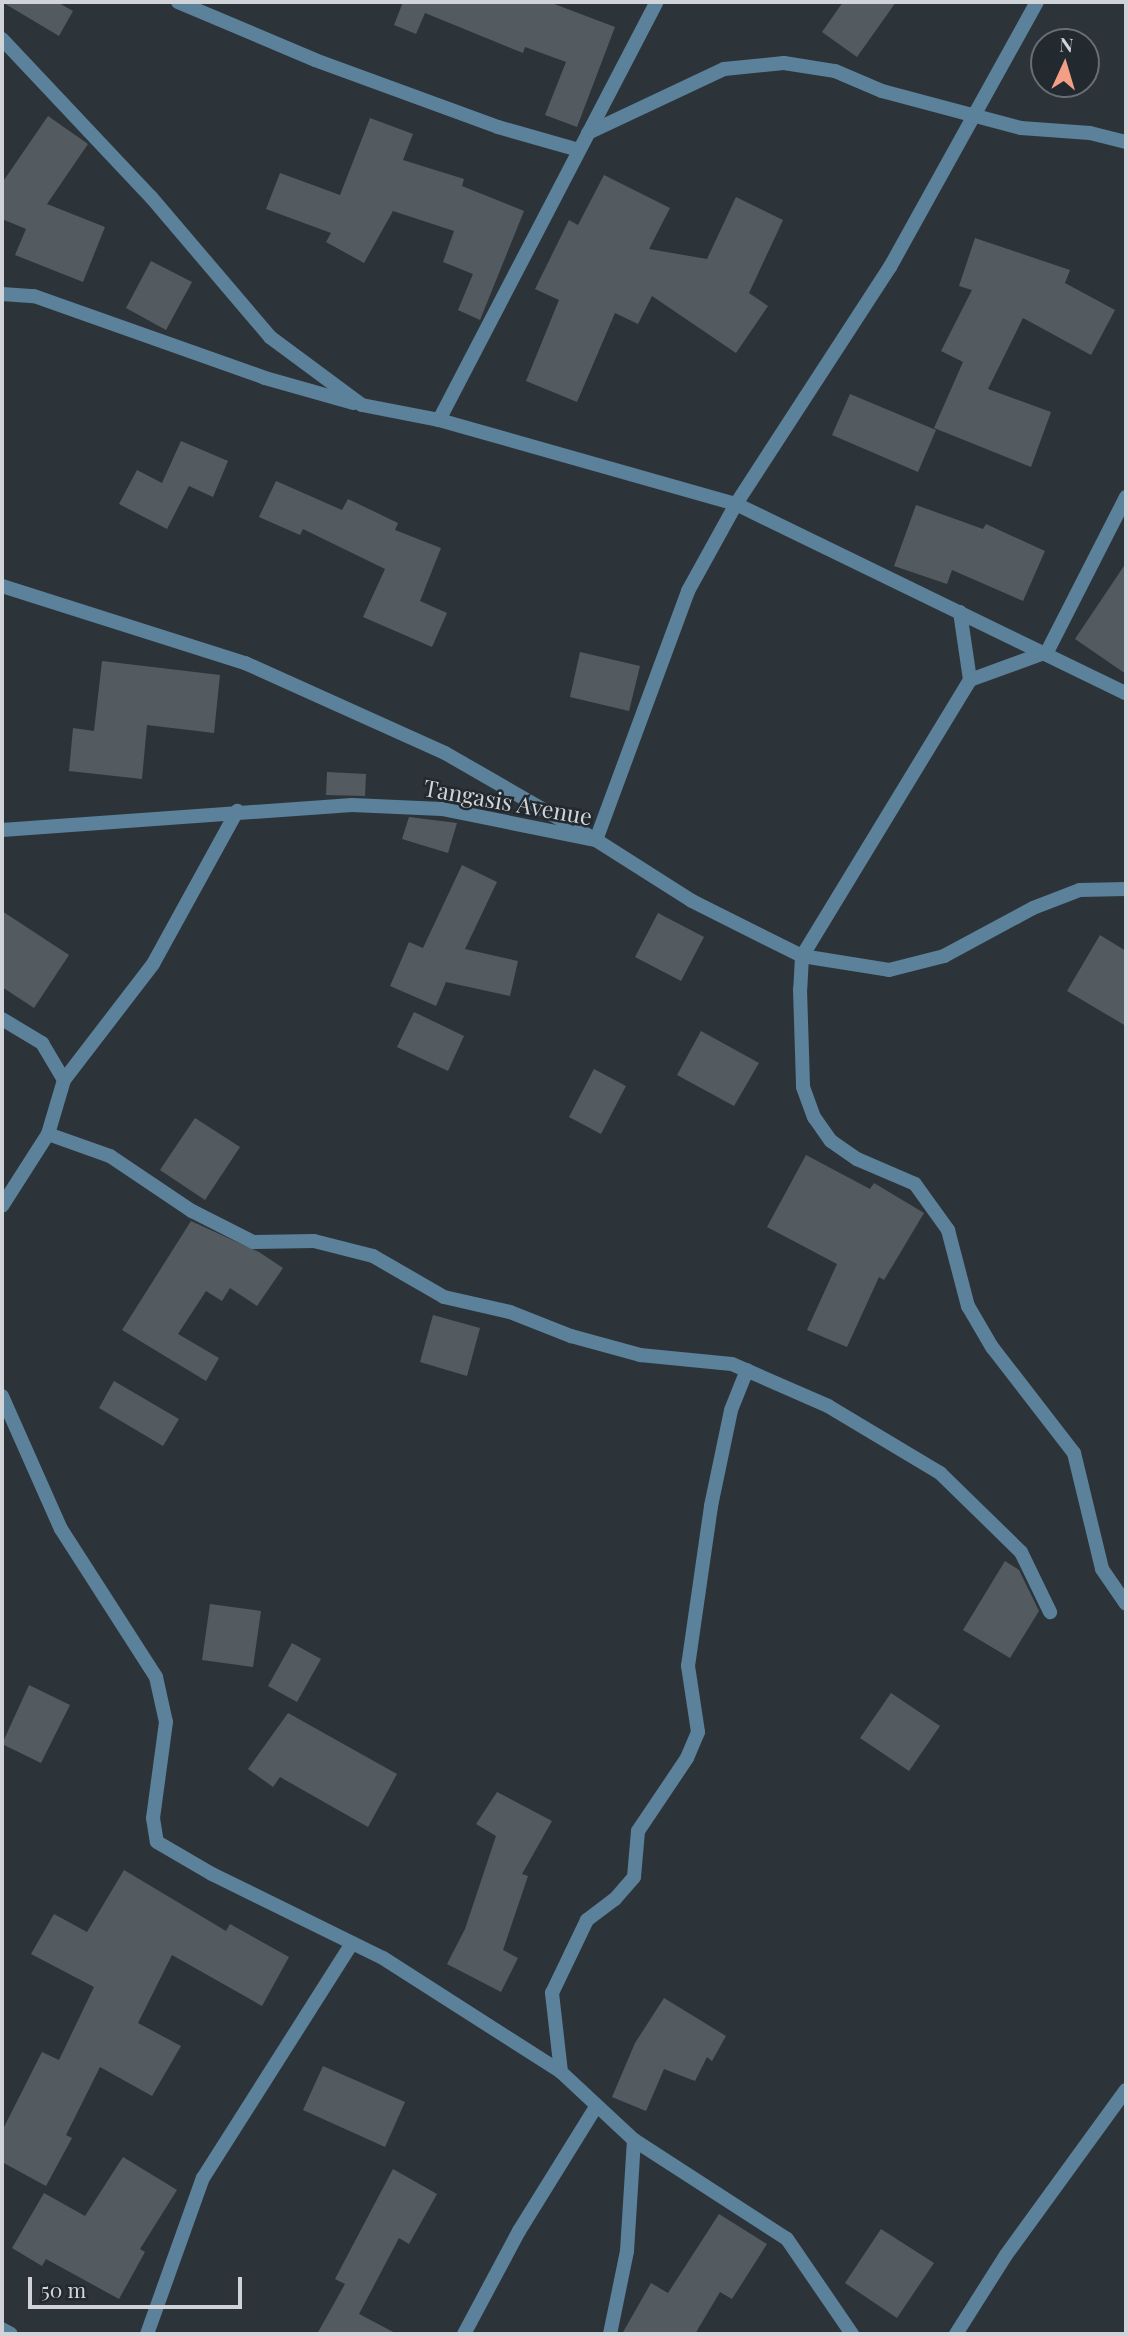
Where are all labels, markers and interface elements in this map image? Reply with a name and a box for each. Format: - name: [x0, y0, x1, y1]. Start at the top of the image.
- north arrow: [1030, 28, 1100, 98]
- text: N: [1059, 31, 1074, 57]
- street label: Tangasis Avenue: [421, 774, 595, 830]
- scale bar: [32, 2262, 245, 2306]
- text: 50 m: [41, 2275, 86, 2303]

